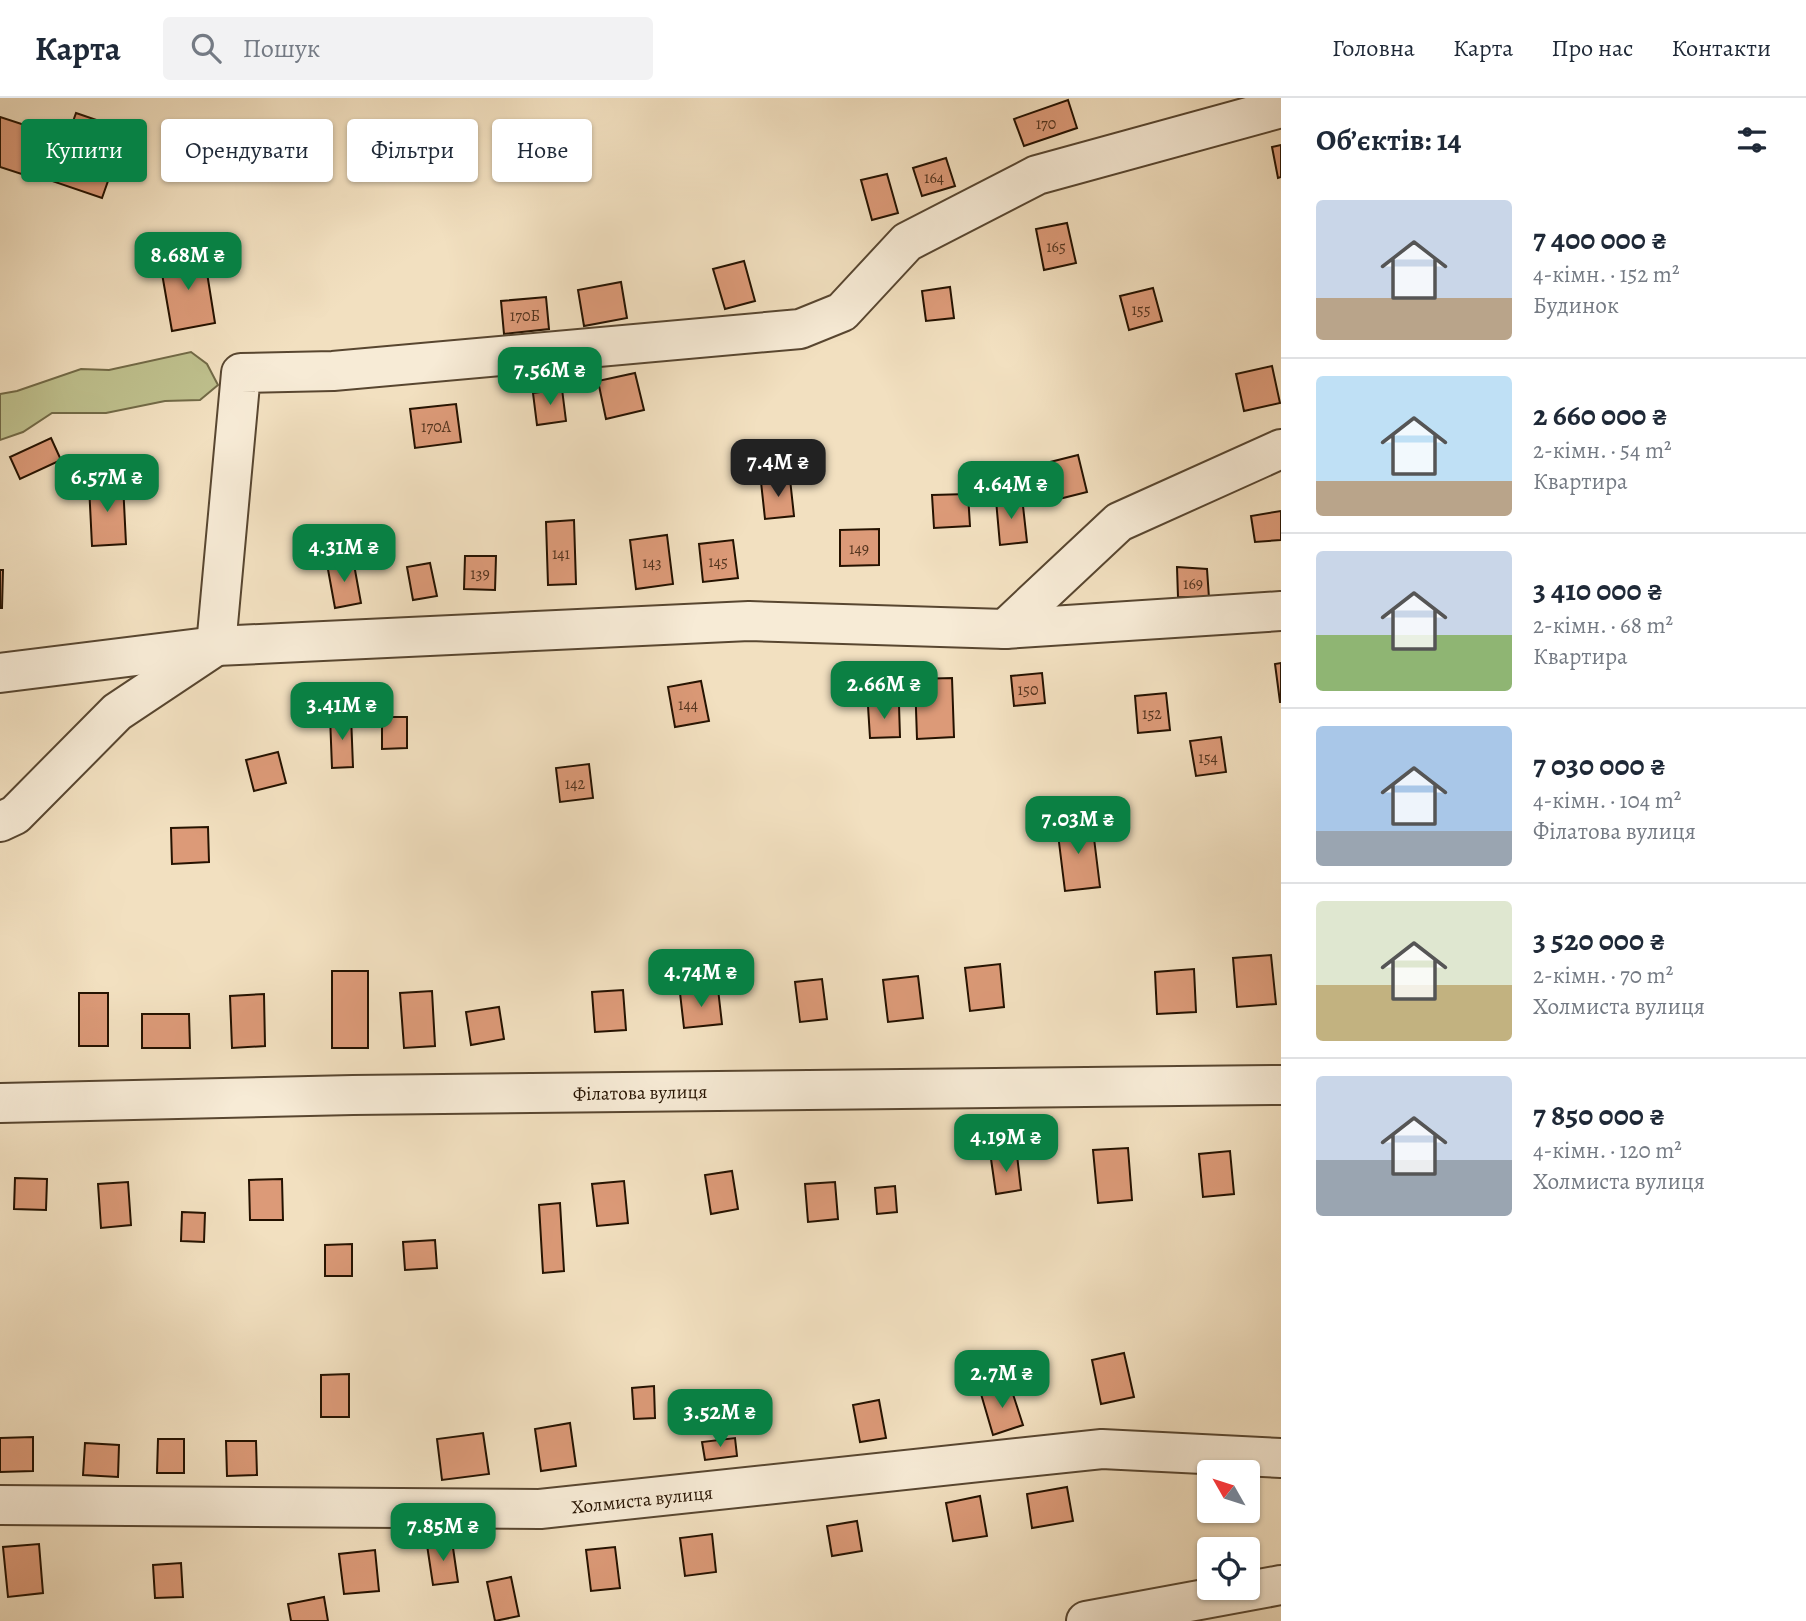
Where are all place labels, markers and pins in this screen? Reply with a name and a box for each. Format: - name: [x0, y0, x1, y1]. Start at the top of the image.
- pin: 8.68M ₴: [123, 232, 253, 292]
- pin: 7.56M ₴: [485, 348, 615, 407]
- pin: 7.4M ₴: [721, 440, 835, 499]
- pin: 6.57M ₴: [42, 454, 172, 514]
- pin: 4.64M ₴: [946, 462, 1076, 521]
- pin: 4.31M ₴: [279, 524, 409, 584]
- pin: 2.66M ₴: [819, 662, 949, 721]
- pin: 3.41M ₴: [277, 682, 407, 742]
- pin: 7.03M ₴: [1013, 796, 1143, 856]
- pin: 4.74M ₴: [636, 950, 766, 1009]
- pin: 4.19M ₴: [941, 1114, 1071, 1174]
- pin: 2.7M ₴: [945, 1350, 1059, 1410]
- pin: 3.52M ₴: [655, 1390, 785, 1449]
- pin: 7.85M ₴: [378, 1504, 508, 1563]

